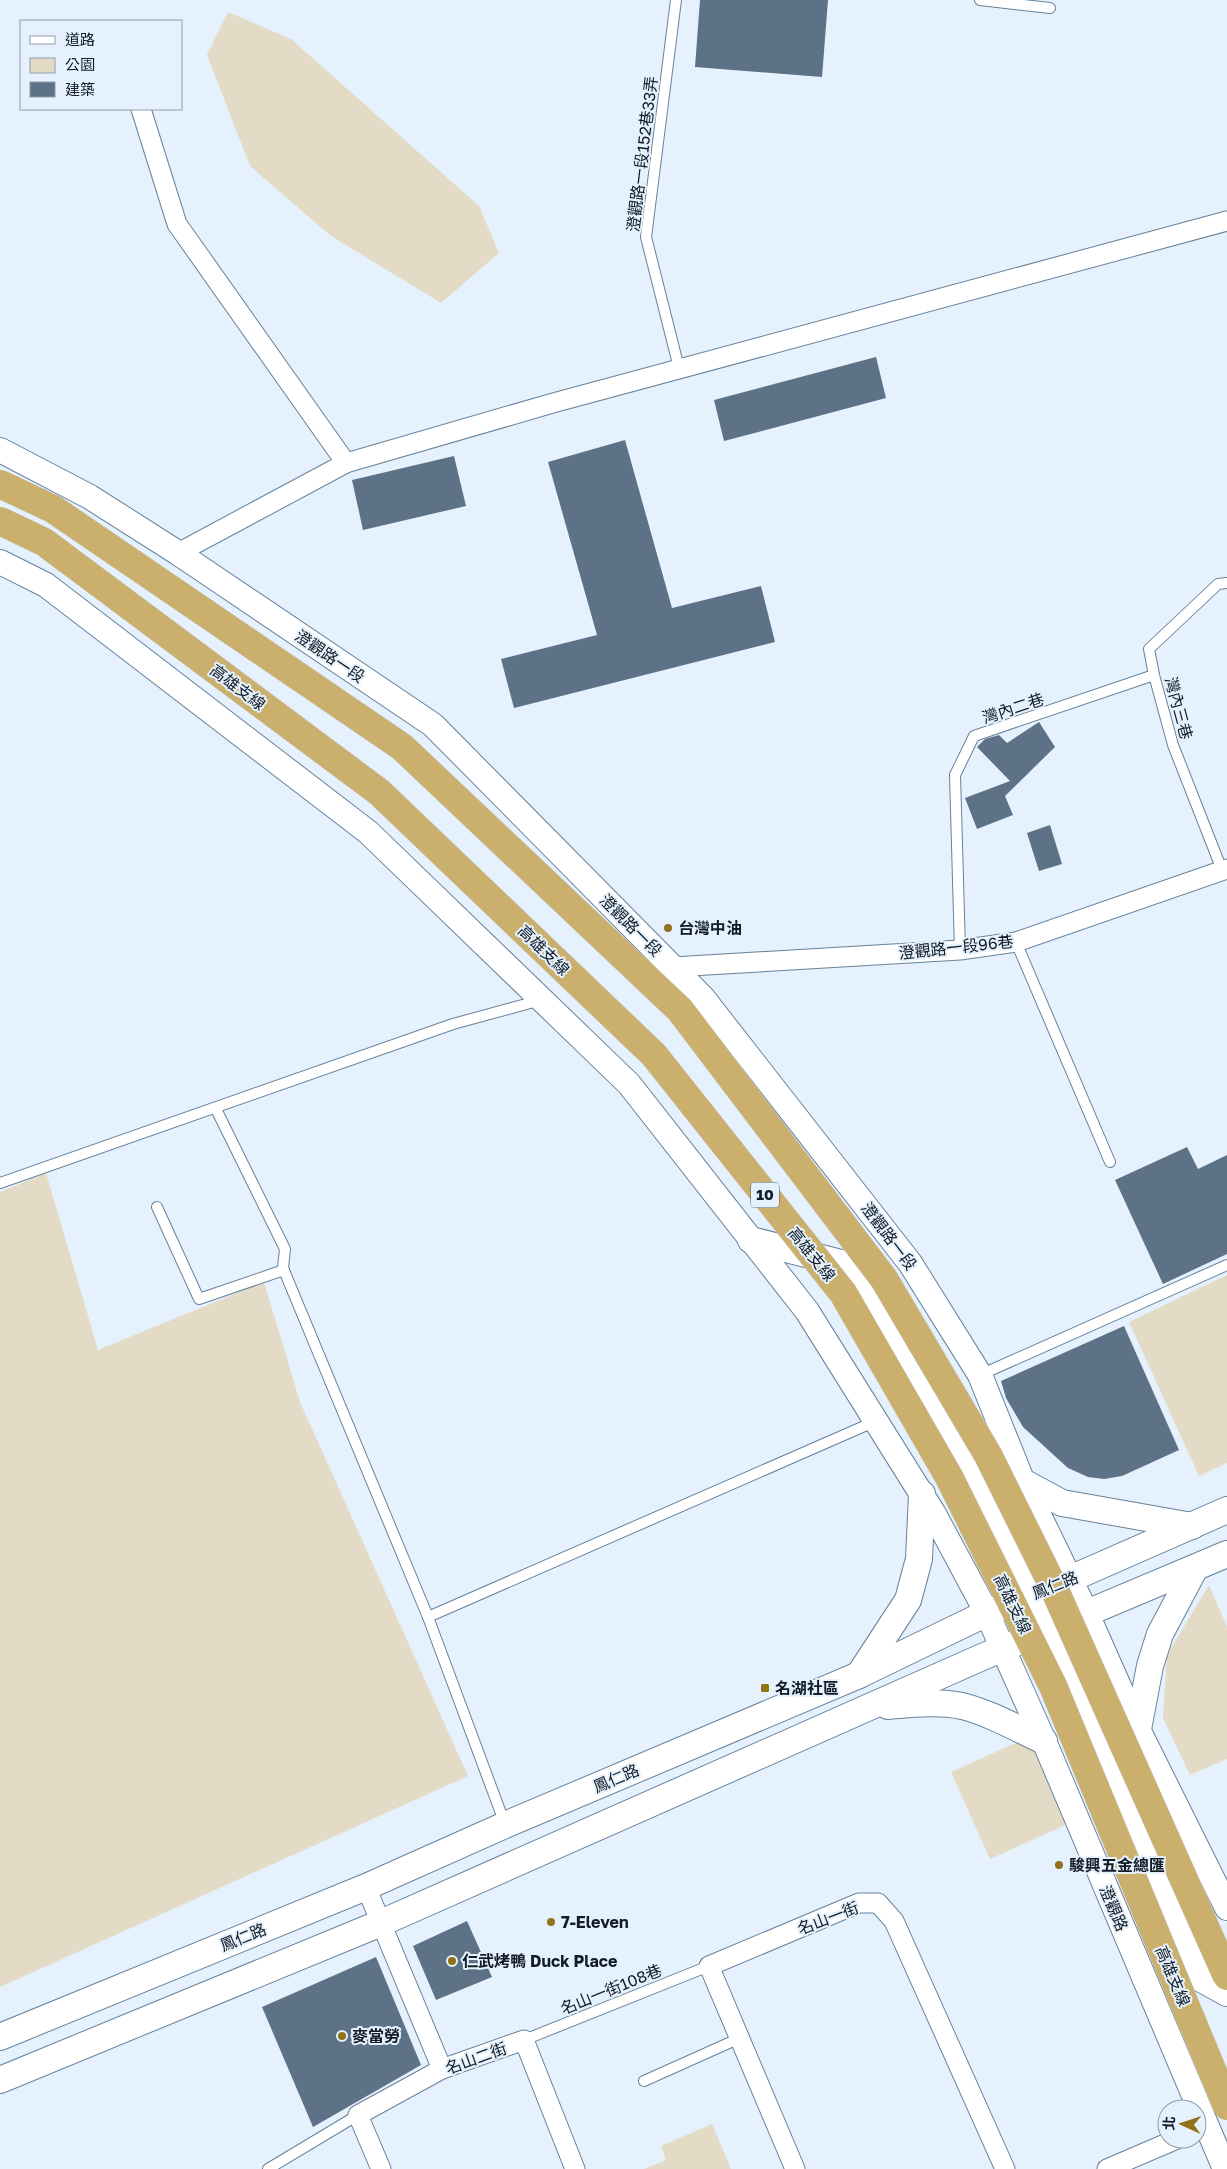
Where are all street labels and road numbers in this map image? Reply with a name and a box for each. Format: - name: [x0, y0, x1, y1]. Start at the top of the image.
- street label: 澄觀路一段152巷33弄: [623, 75, 661, 233]
- street label: 澄觀路一段: [291, 625, 369, 687]
- street label: 高雄支線: [206, 660, 270, 714]
- street label: 灣內三巷: [1161, 674, 1197, 742]
- street label: 灣內二巷: [979, 689, 1047, 727]
- street label: 澄觀路一段: [596, 890, 666, 960]
- street label: 高雄支線: [514, 921, 574, 979]
- street label: 澄觀路一段96巷: [898, 931, 1014, 963]
- road number: 10: [751, 1182, 779, 1208]
- street label: 澄觀路一段: [857, 1198, 921, 1274]
- street label: 高雄支線: [784, 1223, 840, 1285]
- street label: 鳳仁路: [1029, 1567, 1081, 1603]
- street label: 高雄支線: [990, 1571, 1036, 1637]
- street label: 鳳仁路: [590, 1759, 642, 1797]
- street label: 澄觀路: [1095, 1882, 1133, 1934]
- street label: 名山一街: [795, 1897, 861, 1939]
- street label: 鳳仁路: [217, 1919, 269, 1955]
- street label: 高雄支線: [1151, 1943, 1195, 2009]
- street label: 名山一街108巷: [557, 1960, 665, 2018]
- street label: 名山二街: [443, 2038, 509, 2078]

